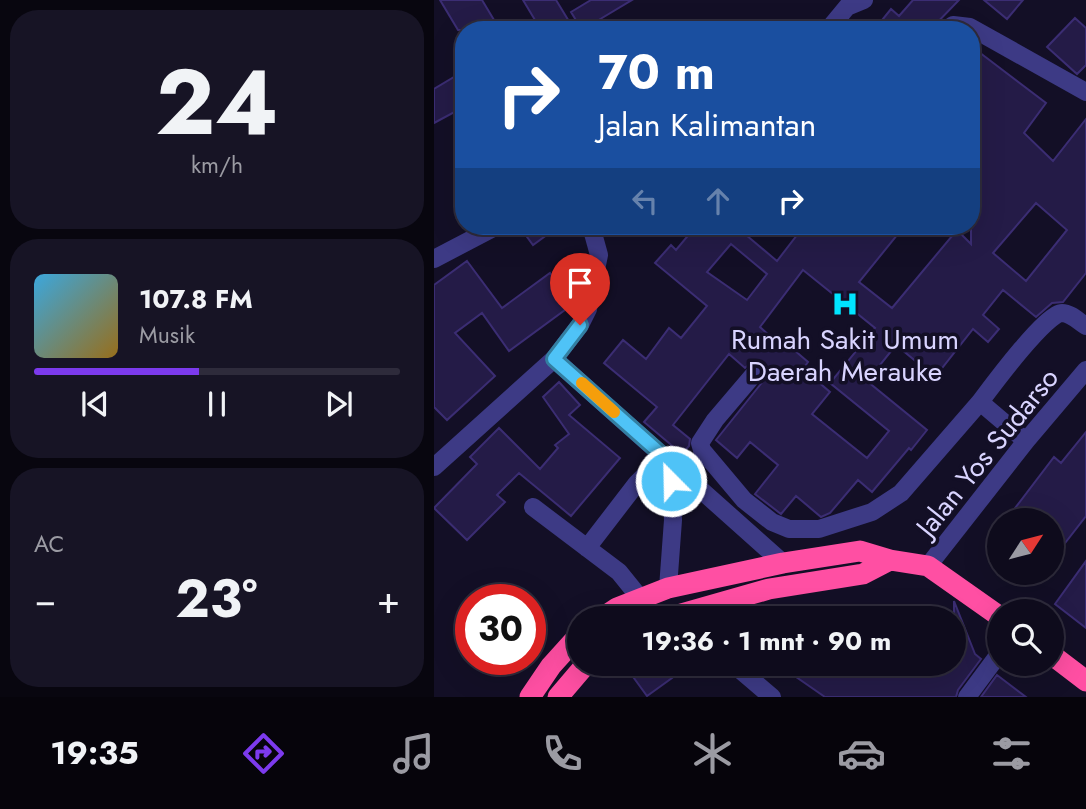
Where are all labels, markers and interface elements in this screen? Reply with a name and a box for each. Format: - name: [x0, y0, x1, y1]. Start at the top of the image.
- text: 24: [155, 37, 279, 168]
- text: 70 m: [598, 37, 715, 107]
- icon: right: [483, 49, 574, 140]
- text: Jalan Kalimantan: [598, 102, 816, 148]
- text: km/h: [191, 148, 243, 182]
- icon: left: [626, 182, 664, 220]
- icon: ahead: [699, 182, 737, 220]
- icon: right: [772, 182, 810, 220]
- pin: [550, 253, 610, 325]
- icon: arrive: [561, 264, 599, 302]
- text: 107.8 FM: [139, 280, 253, 318]
- hospital icon: Rumah Sakit Umum Daerah Merauke: [830, 289, 860, 319]
- text: Musik: [139, 318, 195, 352]
- place label: Rumah Sakit Umum Daerah Merauke: [731, 319, 959, 392]
- street label: Jalan Yos Sudarso: [904, 359, 1068, 549]
- icon: previous: [76, 385, 114, 423]
- icon: pause: [198, 385, 236, 423]
- icon: next: [320, 385, 358, 423]
- position arrow: [634, 444, 708, 518]
- north arrow: [987, 508, 1064, 584]
- map controls: [987, 508, 1064, 676]
- text: AC: [34, 527, 64, 561]
- text: 23°: [176, 561, 257, 637]
- text: −: [34, 572, 56, 627]
- text: +: [377, 572, 400, 627]
- speed limit sign: 30: [455, 584, 546, 675]
- button: search: [987, 599, 1064, 676]
- text: 19:36 · 1 mnt · 90 m: [642, 622, 891, 660]
- icon: directions: [239, 729, 288, 778]
- icon: music: [389, 729, 438, 778]
- icon: phone: [538, 729, 587, 778]
- icon: climate: [688, 729, 737, 778]
- icon: car: [837, 729, 886, 778]
- icon: filters: [987, 729, 1036, 778]
- text: 19:35: [50, 730, 139, 776]

